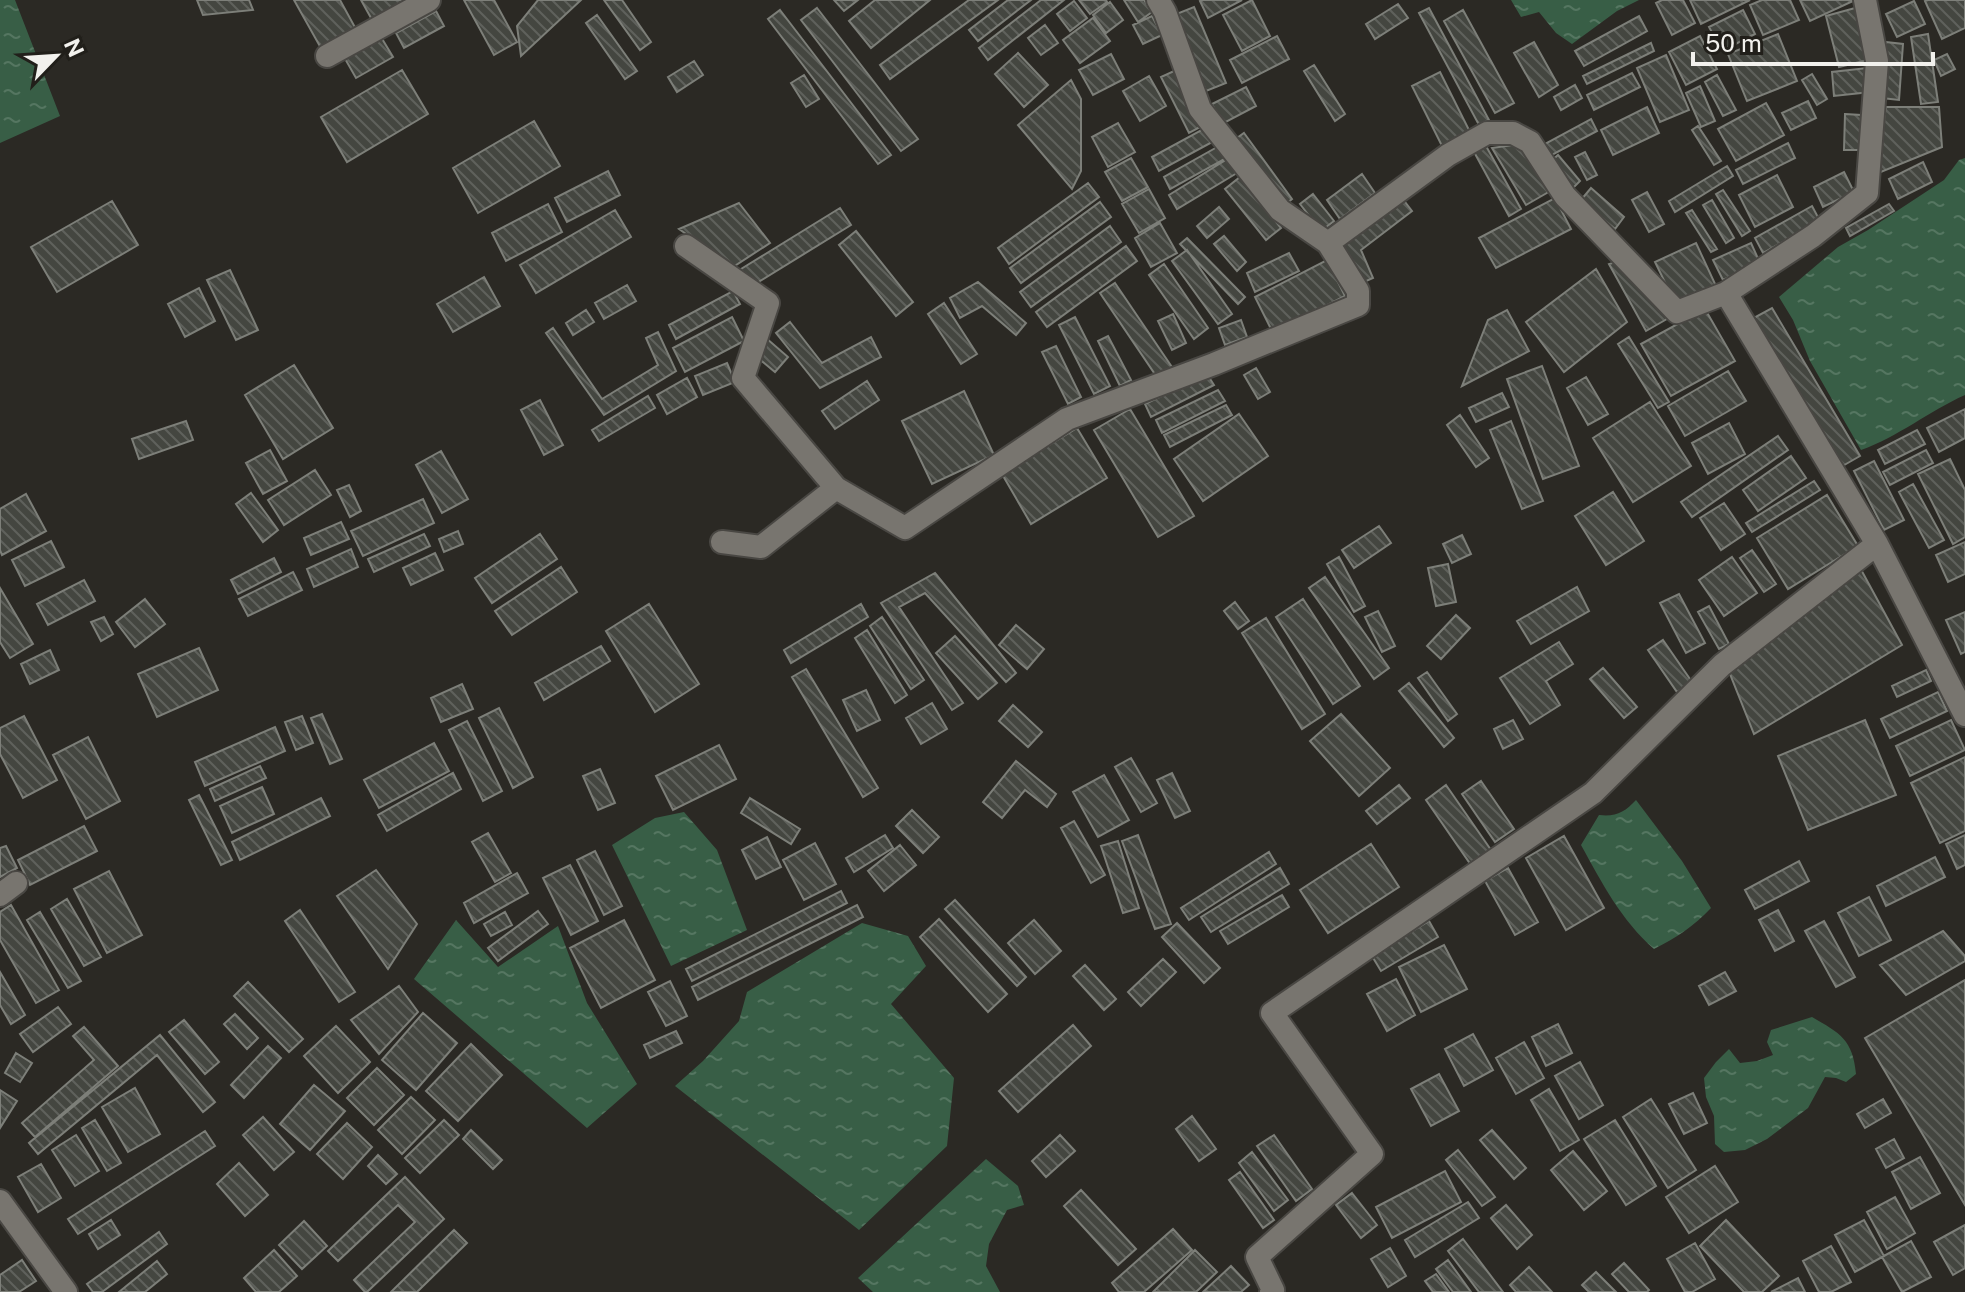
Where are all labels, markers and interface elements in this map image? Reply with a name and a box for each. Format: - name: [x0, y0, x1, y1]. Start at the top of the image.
- north arrow: [16, 16, 96, 96]
- scale bar: [1693, 16, 1933, 66]
- text: 50 m: [1705, 29, 1762, 57]
- text: N: [59, 34, 90, 61]

